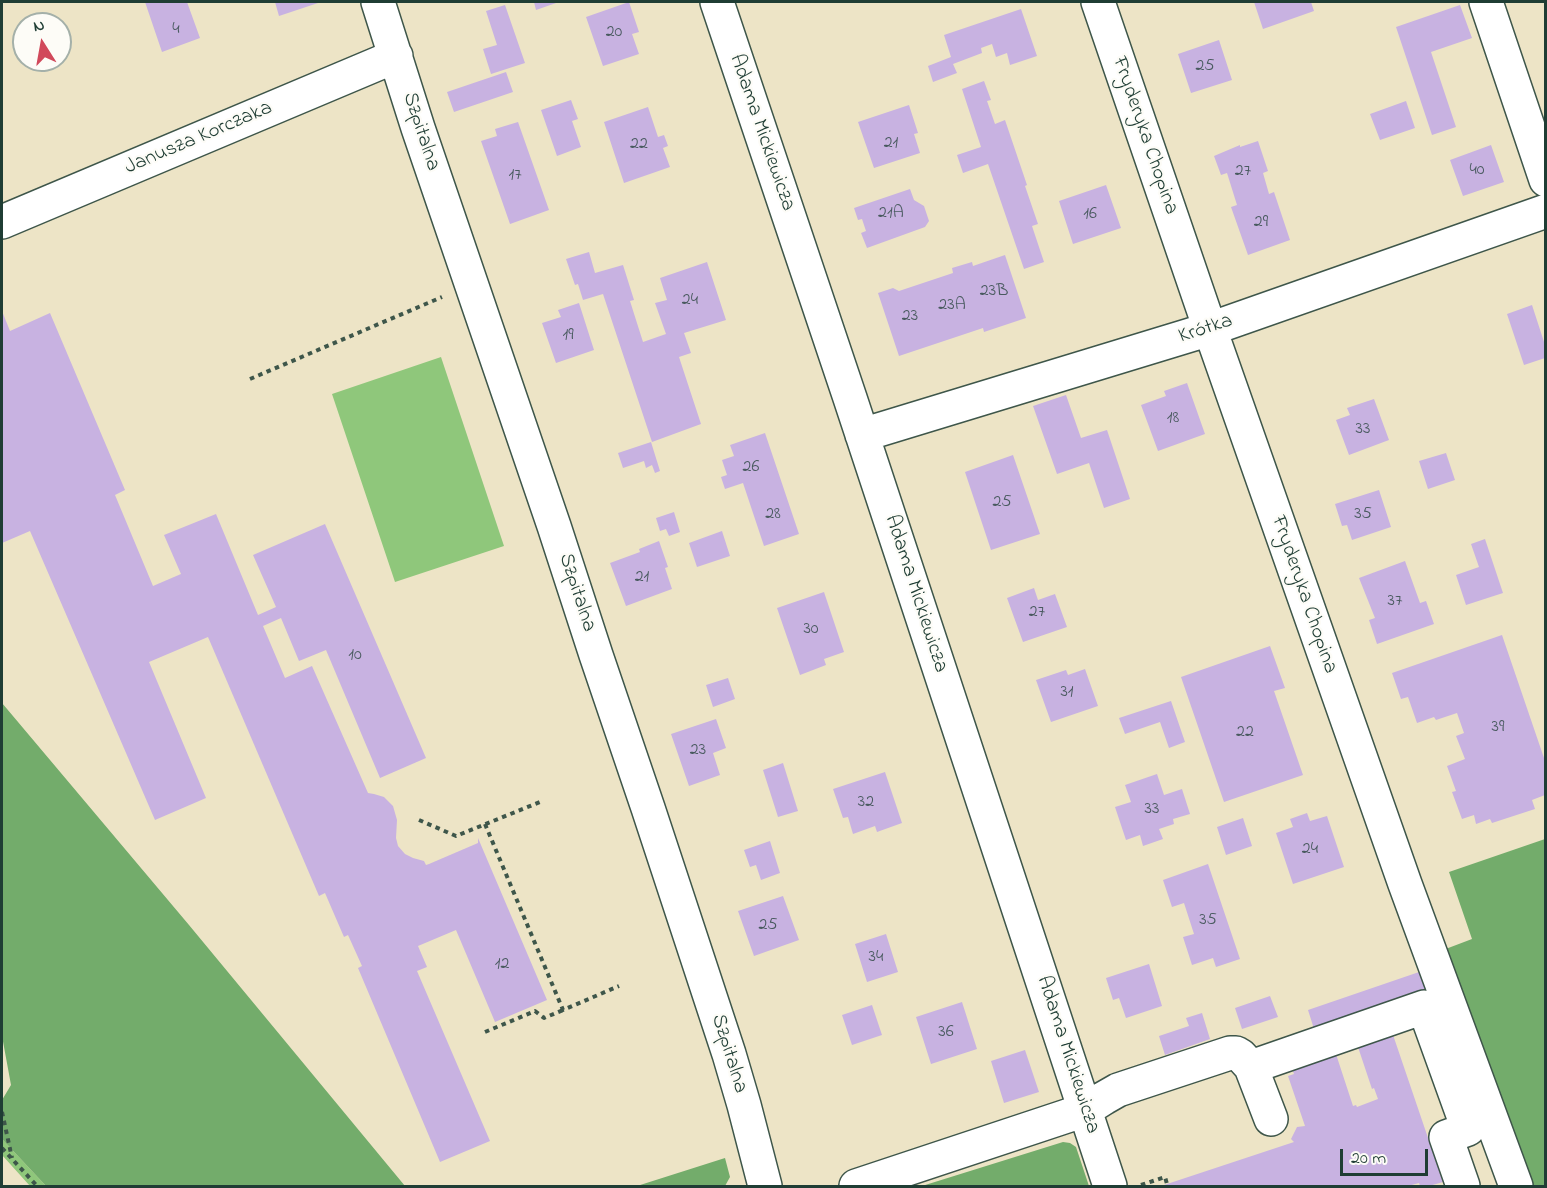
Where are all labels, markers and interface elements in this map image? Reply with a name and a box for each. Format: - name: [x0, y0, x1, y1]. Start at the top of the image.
- north arrow: [12, 12, 72, 72]
- text: N: [31, 13, 47, 39]
- house number: 4: [172, 19, 180, 41]
- house number: 20: [606, 22, 622, 44]
- street label: Adama Mickiewicza: [722, 51, 800, 215]
- street label: Fryderyka Chopina: [1105, 54, 1183, 218]
- house number: 25: [1195, 56, 1215, 78]
- street label: Szpitalna: [395, 90, 445, 174]
- street label: Janusza Korczaka: [122, 97, 276, 181]
- house number: 21: [884, 133, 898, 155]
- house number: 22: [630, 134, 648, 156]
- house number: 40: [1469, 160, 1485, 182]
- house number: 27: [1235, 161, 1251, 183]
- house number: 17: [508, 165, 522, 187]
- house number: 21A: [878, 203, 904, 225]
- house number: 16: [1083, 204, 1097, 226]
- house number: 29: [1254, 212, 1268, 234]
- house number: 23B: [980, 281, 1008, 303]
- house number: 24: [682, 290, 698, 312]
- house number: 23A: [938, 295, 966, 317]
- house number: 23: [902, 306, 918, 328]
- street label: Krótka: [1176, 309, 1236, 351]
- house number: 19: [562, 325, 574, 347]
- house number: 18: [1167, 408, 1179, 430]
- house number: 33: [1356, 419, 1370, 441]
- house number: 26: [743, 457, 759, 479]
- house number: 25: [992, 492, 1012, 514]
- house number: 28: [765, 504, 781, 526]
- house number: 35: [1354, 504, 1372, 526]
- street label: Adama Mickiewicza: [878, 512, 952, 676]
- street label: Fryderyka Chopina: [1264, 513, 1342, 677]
- street label: Szpitalna: [551, 551, 601, 635]
- house number: 21: [635, 567, 649, 589]
- house number: 37: [1388, 591, 1402, 613]
- house number: 27: [1029, 602, 1045, 624]
- house number: 30: [803, 619, 819, 641]
- house number: 10: [348, 645, 362, 667]
- house number: 31: [1060, 682, 1074, 704]
- house number: 39: [1492, 717, 1504, 739]
- house number: 22: [1236, 722, 1254, 744]
- house number: 23: [690, 740, 706, 762]
- house number: 32: [858, 792, 874, 814]
- house number: 33: [1145, 799, 1159, 821]
- house number: 24: [1302, 839, 1318, 861]
- house number: 35: [1199, 910, 1217, 932]
- house number: 25: [758, 915, 778, 937]
- house number: 34: [869, 947, 883, 969]
- house number: 12: [495, 954, 509, 976]
- street label: Adama Mickiewicza: [1030, 973, 1104, 1137]
- street label: Szpitalna: [704, 1012, 752, 1096]
- house number: 36: [938, 1022, 954, 1044]
- scale bar: [1343, 1137, 1432, 1175]
- text: 20 m: [1351, 1146, 1386, 1172]

